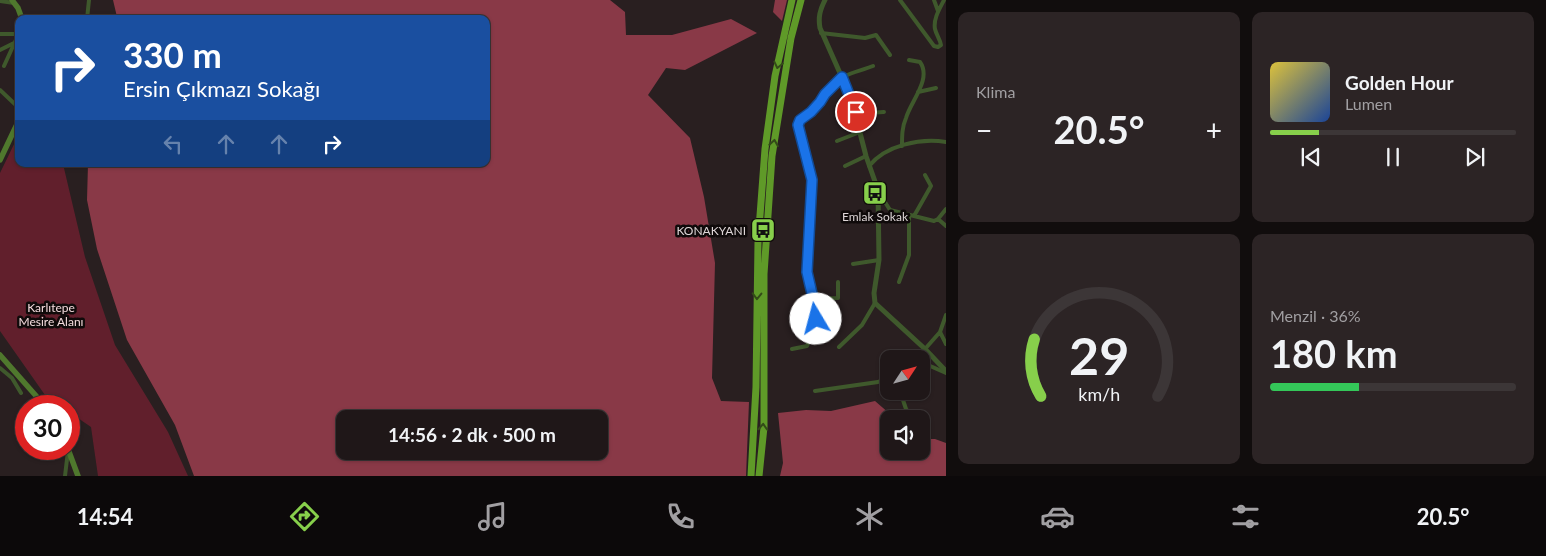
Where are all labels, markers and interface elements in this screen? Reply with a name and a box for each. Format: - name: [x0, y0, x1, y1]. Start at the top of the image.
- text: 330 m: [123, 33, 222, 75]
- icon: right: [40, 35, 105, 100]
- one-way arrow: [773, 60, 784, 69]
- text: Golden Hour: [1345, 71, 1454, 94]
- text: Ersin Çıkmazı Sokağı: [123, 75, 320, 102]
- text: Klima: [976, 82, 1015, 101]
- pin: [835, 91, 877, 133]
- text: Lumen: [1345, 94, 1392, 113]
- icon: arrive: [842, 98, 870, 126]
- text: 20.5°: [1054, 106, 1144, 152]
- text: −: [976, 113, 992, 147]
- text: +: [1206, 113, 1222, 147]
- icon: left: [159, 130, 187, 158]
- icon: ahead: [212, 130, 240, 158]
- icon: ahead: [265, 130, 293, 158]
- icon: right: [318, 130, 346, 158]
- one-way arrow: [768, 139, 778, 147]
- icon: previous: [1297, 143, 1325, 171]
- icon: pause: [1379, 143, 1407, 171]
- icon: next: [1461, 143, 1489, 171]
- bus stop icon: Emlak Sokak: [862, 180, 888, 206]
- place label: Emlak Sokak: [842, 209, 909, 224]
- bus stop icon: KONAKYANI: [750, 217, 776, 243]
- place label: KONAKYANI: [676, 223, 746, 238]
- one-way arrow: [752, 292, 762, 300]
- position arrow: [789, 292, 841, 344]
- park label: Karlıtepe Mesire Alanı: [19, 300, 83, 329]
- text: Menzil · 36%: [1270, 306, 1361, 325]
- text: 29: [1069, 324, 1129, 386]
- text: 180 km: [1270, 330, 1398, 376]
- north arrow: [880, 350, 930, 400]
- map controls: [880, 350, 930, 460]
- text: km/h: [1078, 383, 1120, 405]
- speed limit sign: 30: [15, 395, 80, 460]
- button: sound: [880, 410, 930, 460]
- text: 14:56 · 2 dk · 500 m: [388, 423, 556, 446]
- one-way arrow: [758, 423, 769, 431]
- icon: directions: [287, 499, 322, 534]
- icon: music: [475, 499, 510, 534]
- icon: phone: [663, 499, 698, 534]
- icon: climate: [852, 499, 887, 534]
- icon: car: [1040, 499, 1075, 534]
- icon: filters: [1228, 499, 1263, 534]
- text: 14:54: [77, 503, 133, 530]
- text: 20.5°: [1417, 503, 1469, 530]

